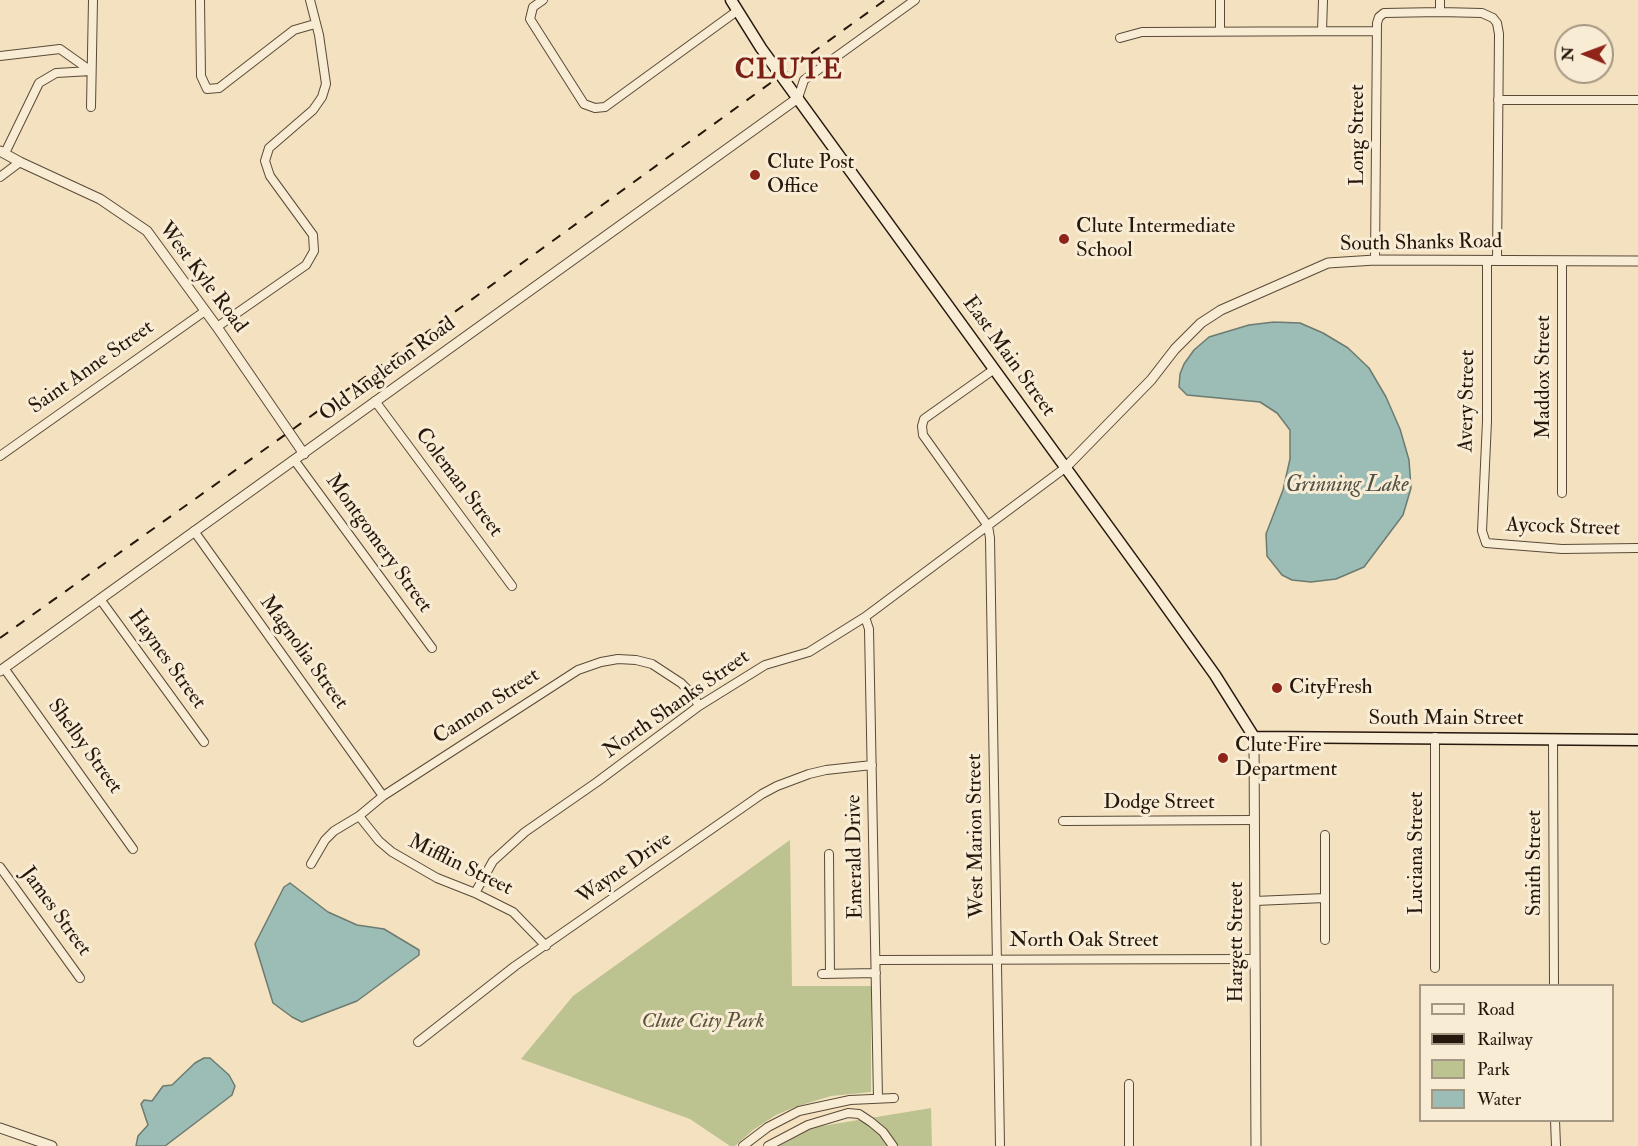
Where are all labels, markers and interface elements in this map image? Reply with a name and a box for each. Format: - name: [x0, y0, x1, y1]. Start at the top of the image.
- north arrow: [1554, 24, 1614, 84]
- text: N: [1558, 46, 1578, 61]
- district label: CLUTE: [735, 56, 843, 88]
- street label: Long Street: [1345, 84, 1371, 186]
- place label: Clute Post Office: [767, 150, 854, 200]
- marker: Clute Post Office: [748, 168, 762, 182]
- place label: Clute Intermediate School: [1076, 214, 1235, 264]
- street label: West Kyle Road: [152, 218, 252, 338]
- street label: South Shanks Road: [1340, 230, 1502, 258]
- marker: Clute Intermediate School: [1057, 232, 1071, 246]
- street label: East Main Street: [956, 292, 1060, 422]
- street label: Old Angleton Road: [315, 312, 461, 428]
- street label: Maddox Street: [1531, 315, 1557, 439]
- street label: Saint Anne Street: [25, 316, 159, 420]
- street label: Avery Street: [1455, 350, 1481, 452]
- street label: Coleman Street: [409, 423, 507, 543]
- street label: Montgomery Street: [319, 470, 437, 618]
- water label: Grinning Lake: [1285, 473, 1409, 499]
- street label: Aycock Street: [1506, 513, 1620, 543]
- street label: Magnolia Street: [253, 591, 353, 715]
- street label: Haynes Street: [122, 605, 210, 715]
- street label: North Shanks Street: [599, 645, 755, 765]
- street label: Cannon Street: [429, 663, 545, 751]
- place label: CityFresh: [1289, 675, 1373, 701]
- marker: CityFresh: [1270, 681, 1284, 695]
- street label: Shelby Street: [41, 695, 127, 799]
- street label: South Main Street: [1368, 706, 1524, 732]
- place label: Clute Fire Department: [1235, 733, 1337, 783]
- marker: Clute Fire Department: [1216, 751, 1230, 765]
- street label: West Marion Street: [963, 753, 991, 919]
- street label: Dodge Street: [1103, 790, 1215, 816]
- street label: Luciana Street: [1404, 791, 1430, 915]
- street label: Emerald Drive: [842, 794, 870, 920]
- street label: Smith Street: [1522, 810, 1548, 916]
- street label: Wayne Drive: [573, 827, 677, 911]
- street label: Mifflin Street: [404, 830, 516, 902]
- street label: James Street: [14, 863, 96, 961]
- street label: Hargett Street: [1224, 881, 1250, 1003]
- street label: North Oak Street: [1009, 928, 1159, 954]
- legend: [1419, 984, 1614, 1122]
- text: Road: [1477, 998, 1515, 1021]
- park label: Clute City Park: [642, 1009, 764, 1035]
- text: Railway: [1477, 1028, 1533, 1051]
- text: Park: [1477, 1058, 1510, 1081]
- text: Water: [1477, 1088, 1521, 1111]

